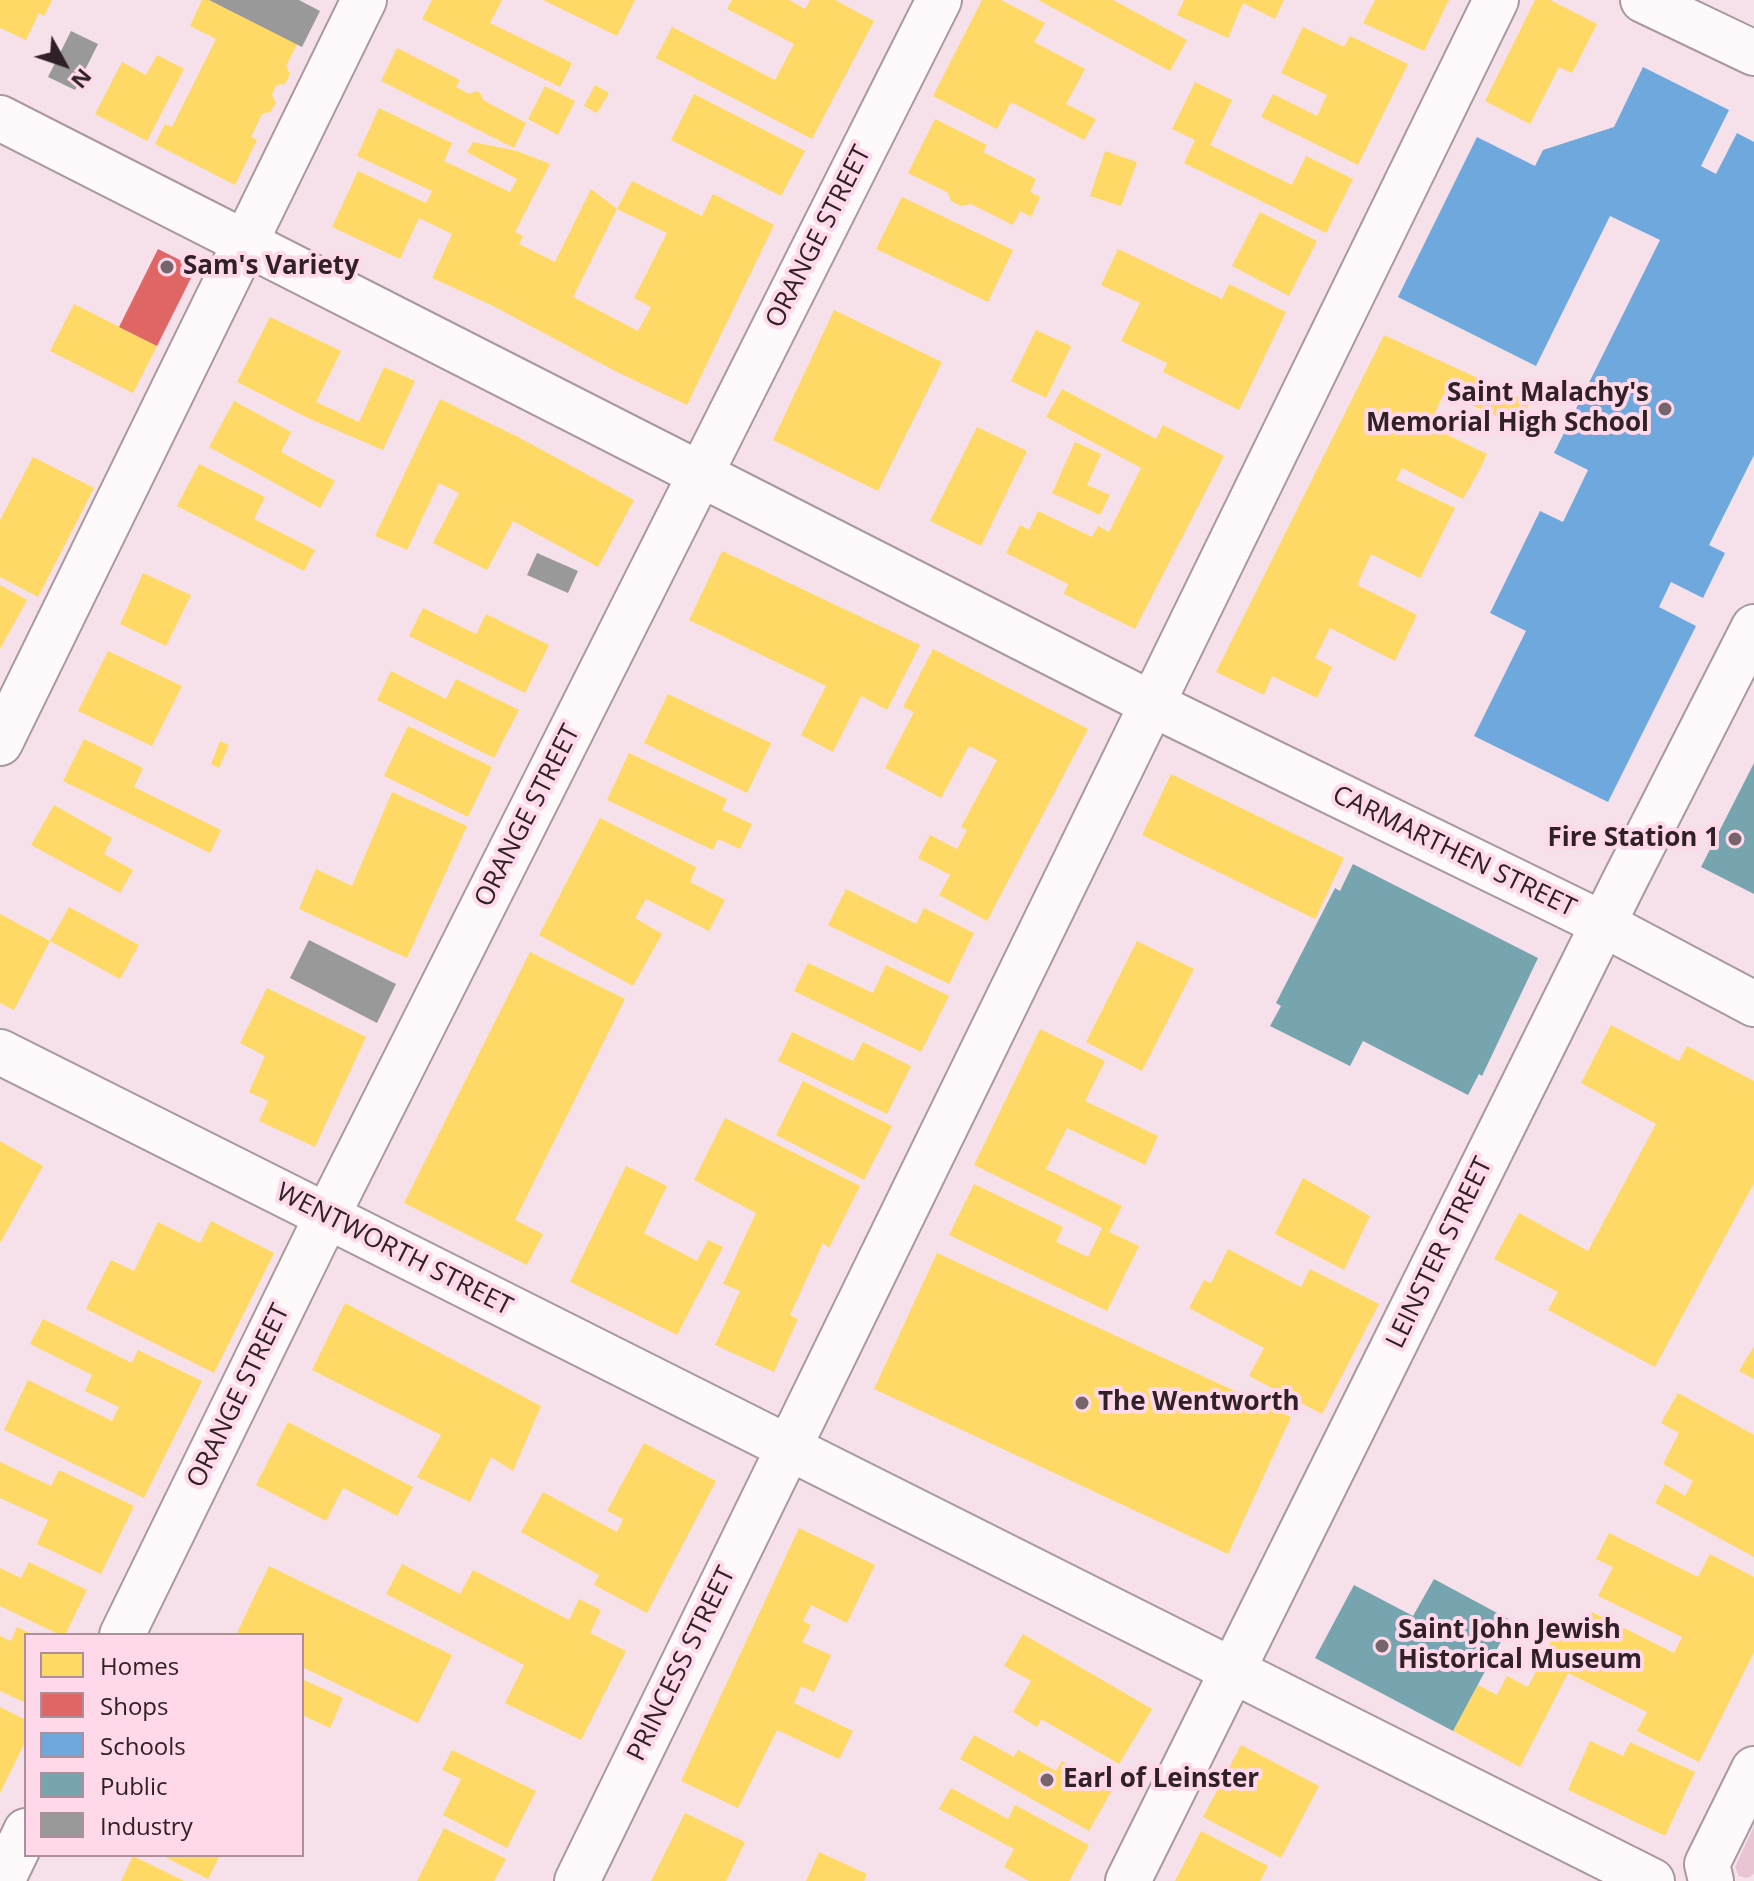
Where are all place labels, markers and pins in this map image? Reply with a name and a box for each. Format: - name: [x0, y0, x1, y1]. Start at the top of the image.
- place label: Sam's Variety: [183, 251, 359, 283]
- marker: Sam's Variety: [158, 258, 176, 276]
- place label: Saint Malachy's Memorial High School: [1366, 378, 1649, 440]
- marker: Saint Malachy's Memorial High School: [1656, 400, 1674, 418]
- place label: Fire Station 1: [1548, 823, 1719, 855]
- marker: Fire Station 1: [1726, 830, 1744, 848]
- place label: The Wentworth: [1098, 1387, 1300, 1419]
- marker: The Wentworth: [1073, 1394, 1091, 1412]
- place label: Saint John Jewish Historical Museum: [1398, 1615, 1642, 1676]
- marker: Saint John Jewish Historical Museum: [1373, 1637, 1391, 1655]
- place label: Earl of Leinster: [1063, 1764, 1259, 1796]
- marker: Earl of Leinster: [1038, 1771, 1056, 1789]

